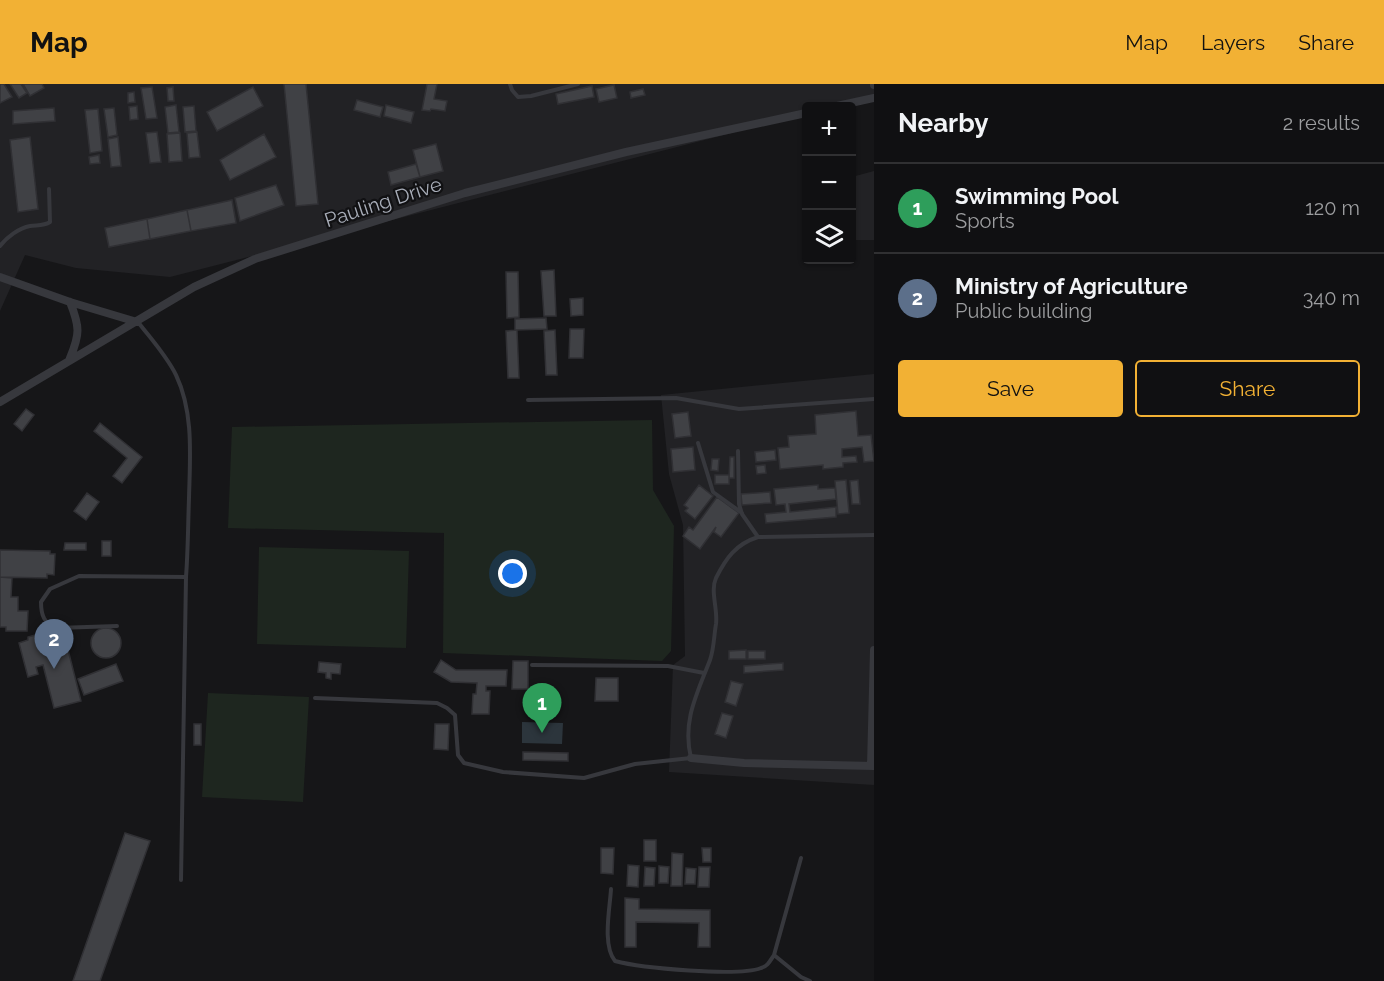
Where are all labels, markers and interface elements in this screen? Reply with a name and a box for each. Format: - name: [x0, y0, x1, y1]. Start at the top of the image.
- text: Map: [30, 26, 88, 59]
- text: Map: [1125, 30, 1168, 55]
- text: Layers: [1201, 30, 1265, 55]
- text: Share: [1298, 30, 1354, 55]
- map controls: [802, 102, 856, 264]
- button: +: [802, 102, 856, 156]
- text: Nearby: [898, 108, 988, 138]
- text: 2 results: [1283, 111, 1360, 135]
- button: −: [802, 156, 856, 210]
- street label: Pauling Drive: [321, 172, 445, 232]
- text: Swimming Pool: [955, 183, 1118, 209]
- text: 1: [913, 196, 922, 220]
- text: 120 m: [1305, 196, 1360, 220]
- text: Sports: [955, 209, 1015, 233]
- button: layers: [802, 210, 856, 264]
- text: Ministry of Agriculture: [955, 273, 1188, 299]
- text: 2: [912, 286, 923, 310]
- text: 340 m: [1303, 286, 1360, 310]
- text: Public building: [955, 299, 1092, 323]
- button: Save: [898, 360, 1123, 417]
- button: Share: [1135, 360, 1360, 417]
- your location: [498, 559, 527, 588]
- pin: 2: [34, 620, 74, 669]
- pin: 1: [522, 684, 562, 733]

